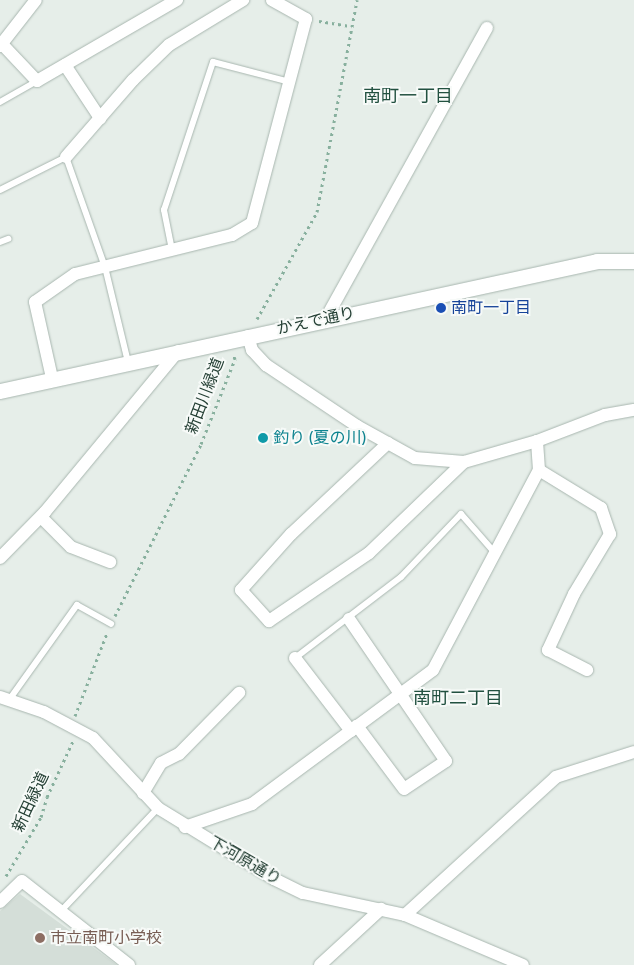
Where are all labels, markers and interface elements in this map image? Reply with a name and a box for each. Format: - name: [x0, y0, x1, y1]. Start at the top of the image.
- district label: 南町一丁目: [363, 85, 453, 107]
- place label: 南町一丁目: [451, 298, 531, 318]
- marker: 南町一丁目: [435, 302, 447, 314]
- street label: かえで通り: [275, 303, 357, 339]
- street label: 新田川緑道: [182, 355, 228, 437]
- place label: 釣り (夏の川): [273, 428, 367, 448]
- marker: 釣り (夏の川): [257, 432, 269, 444]
- district label: 南町二丁目: [413, 687, 503, 709]
- street label: 新田緑道: [9, 769, 53, 835]
- street label: 下河原通り: [206, 833, 284, 889]
- place label: 市立南町小学校: [50, 928, 162, 948]
- marker: 市立南町小学校: [34, 932, 46, 944]

